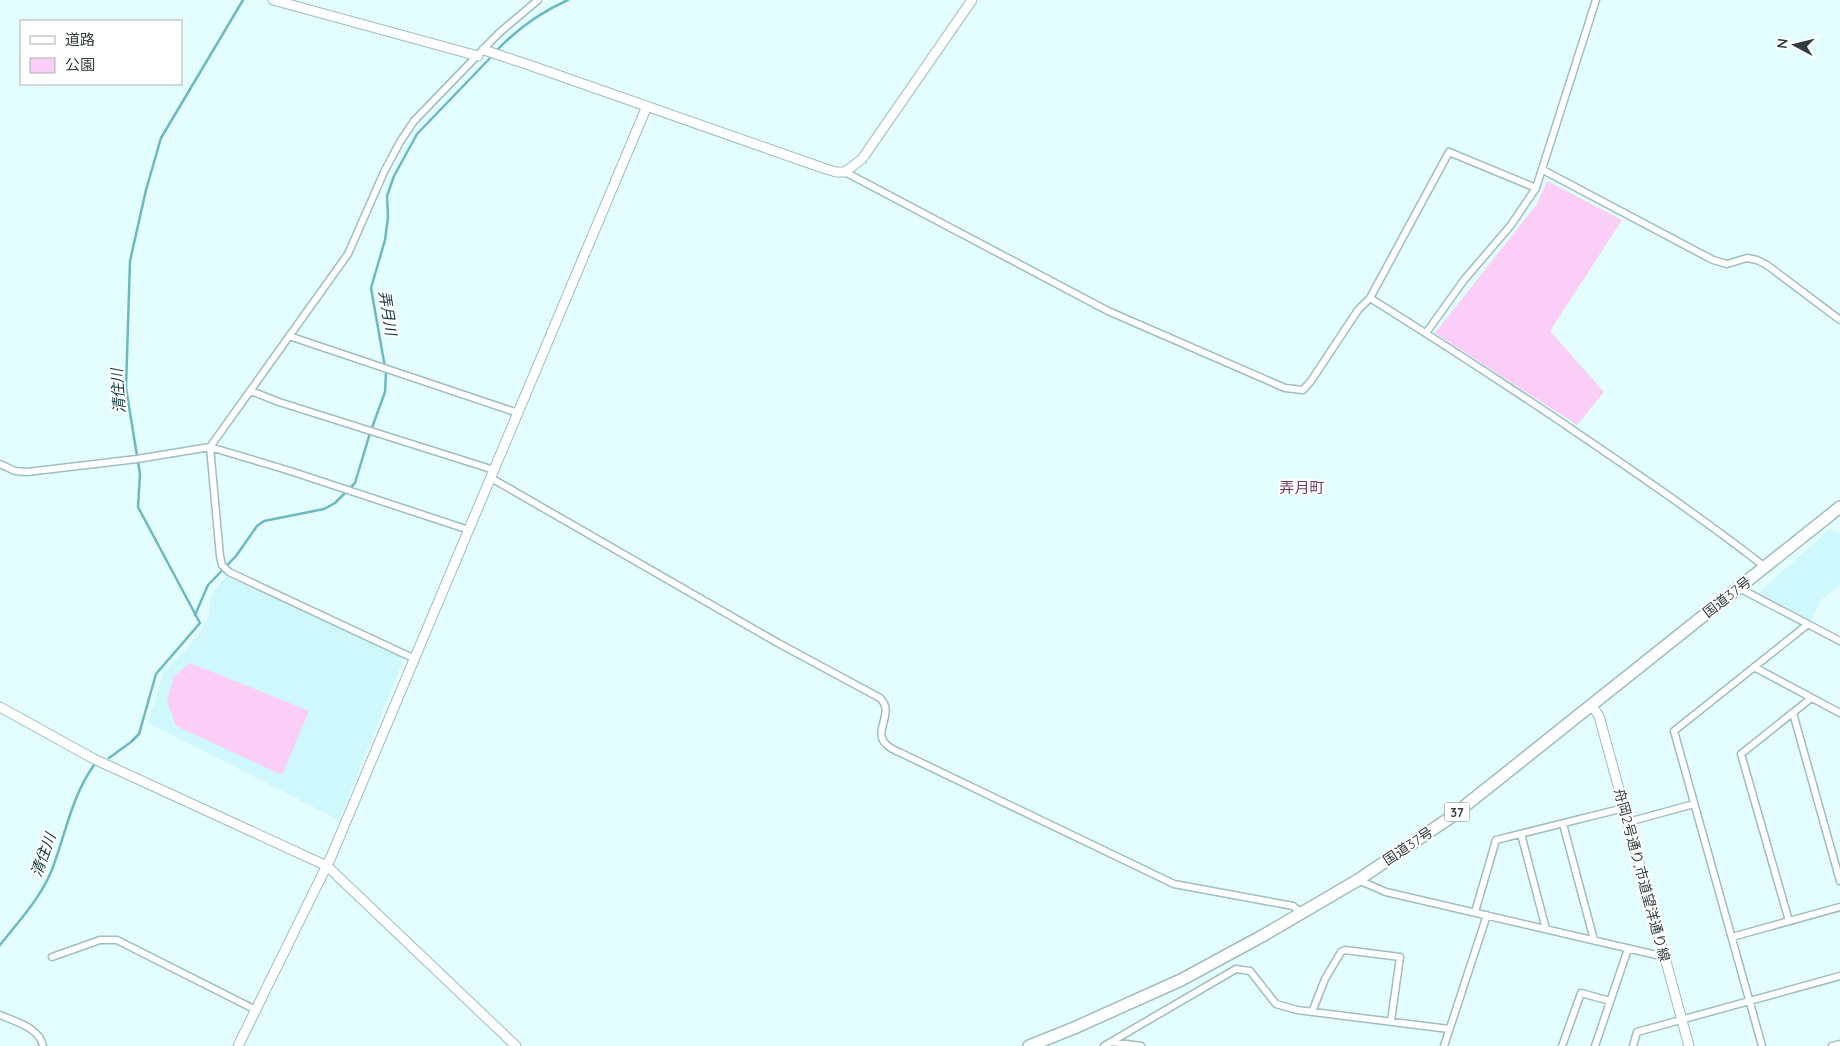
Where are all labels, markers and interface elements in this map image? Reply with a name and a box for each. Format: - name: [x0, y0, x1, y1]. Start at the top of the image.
- legend: [20, 20, 182, 85]
- north arrow: [1770, 20, 1820, 70]
- text: 道路: [65, 30, 95, 49]
- text: N: [1773, 37, 1792, 50]
- text: 公園: [65, 55, 95, 74]
- water label: 弄月川: [375, 289, 401, 339]
- water label: 清住川: [107, 366, 129, 414]
- district label: 弄月町: [1279, 478, 1325, 497]
- street label: 国道37号: [1699, 573, 1755, 621]
- street label: 舟岡2号通り,市道望洋通り線: [1610, 786, 1674, 964]
- road number: 37: [1444, 802, 1470, 822]
- street label: 国道37号: [1380, 823, 1436, 869]
- water label: 清住川: [26, 829, 60, 879]

